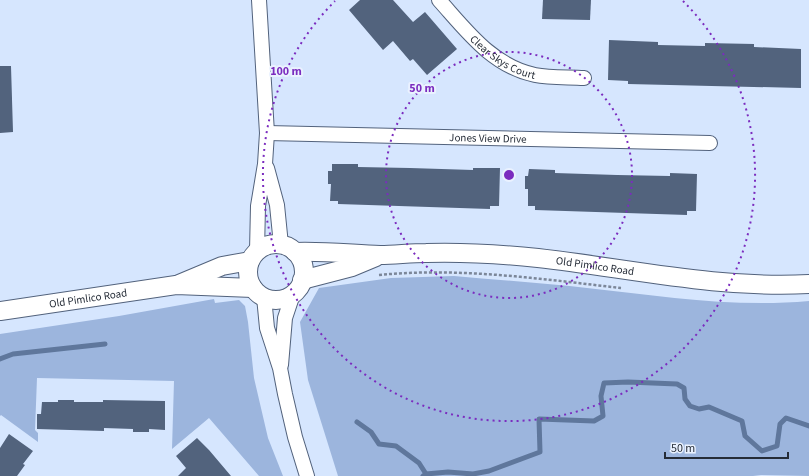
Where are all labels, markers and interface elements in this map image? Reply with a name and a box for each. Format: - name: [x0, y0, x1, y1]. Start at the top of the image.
- street label: Clear Skys Court: [467, 31, 537, 82]
- text: 100 m: [270, 63, 302, 80]
- text: 50 m: [409, 80, 435, 97]
- street label: Jones View Drive: [449, 130, 527, 146]
- centre of rings: [502, 168, 516, 182]
- street label: Old Pimlico Road: [555, 253, 635, 279]
- street label: Old Pimlico Road: [48, 285, 128, 311]
- scale bar: [665, 434, 788, 460]
- text: 50 m: [671, 440, 695, 457]

